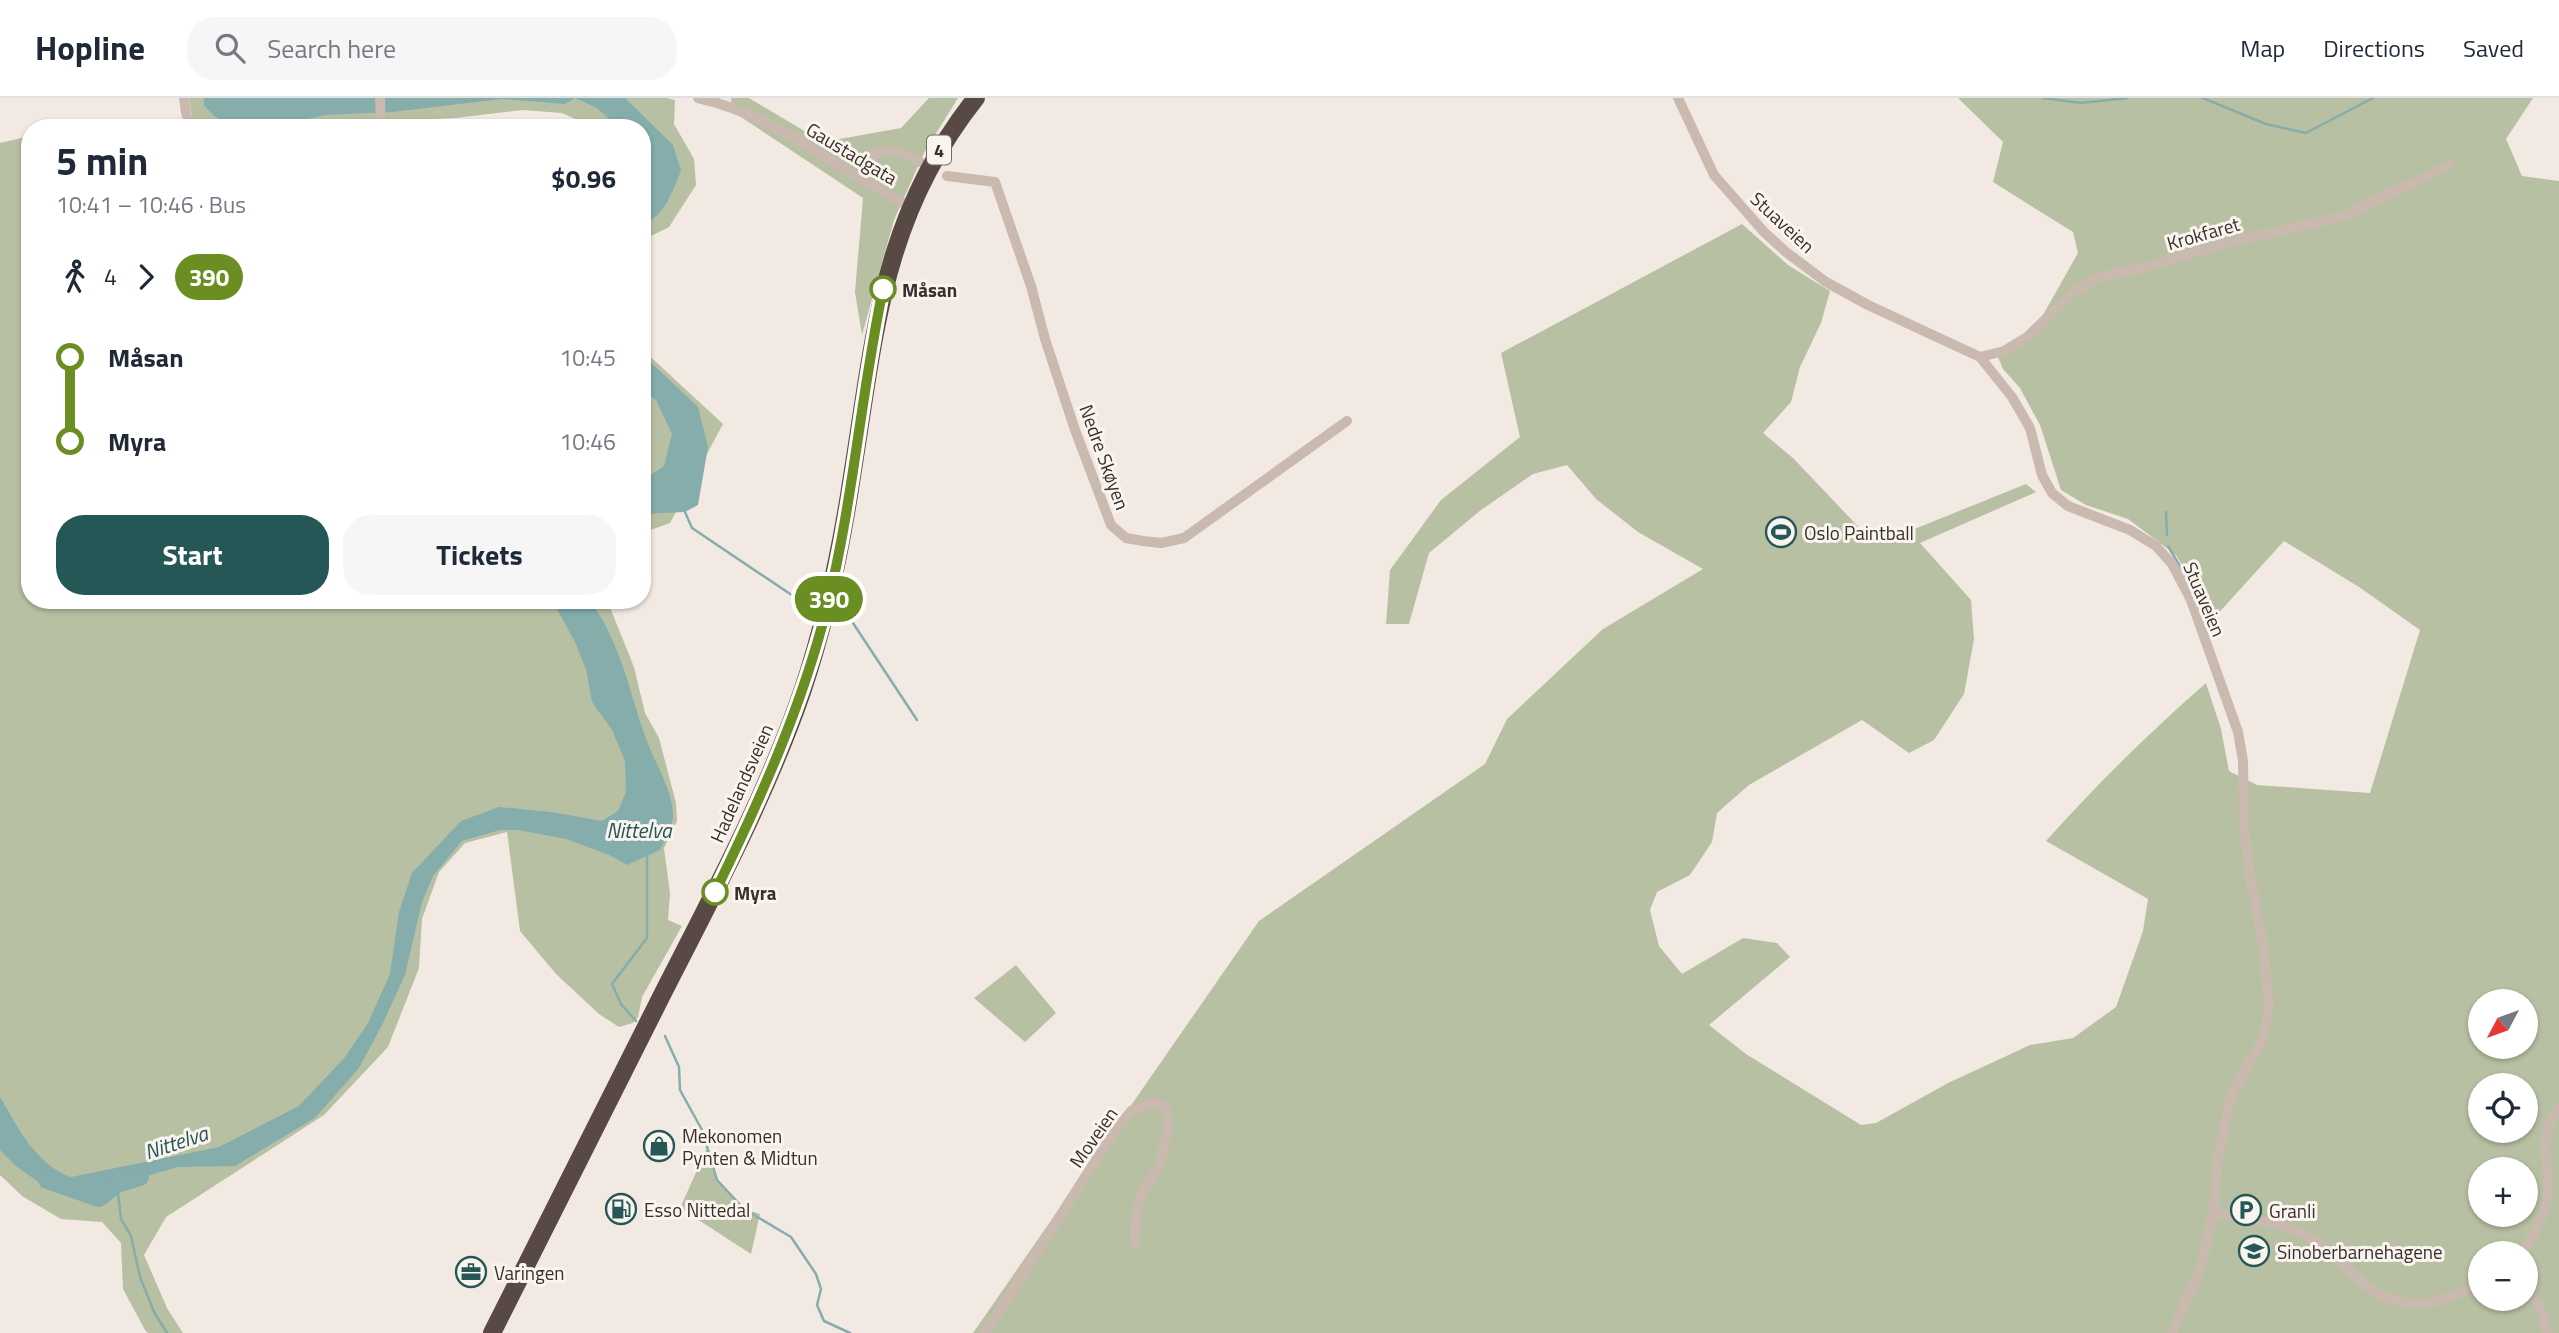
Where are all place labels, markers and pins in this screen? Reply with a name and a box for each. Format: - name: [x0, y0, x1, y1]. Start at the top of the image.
- place label: Måsan: [902, 275, 957, 304]
- marker: Måsan: [870, 276, 896, 302]
- sports icon: Oslo Paintball: [1764, 515, 1798, 549]
- place label: Oslo Paintball: [1804, 518, 1914, 547]
- place label: Myra: [734, 878, 777, 907]
- marker: Myra: [702, 879, 728, 905]
- place label: Mekonomen Pynten & Midtun: [682, 1121, 818, 1172]
- shop icon: Mekonomen Pynten & Midtun: [642, 1129, 676, 1163]
- fuel station icon: Esso Nittedal: [604, 1192, 638, 1226]
- parking icon: Granli: [2229, 1193, 2263, 1227]
- place label: Esso Nittedal: [644, 1195, 750, 1224]
- place label: Granli: [2269, 1196, 2316, 1225]
- school or university icon: Sinoberbarnehagene: [2237, 1234, 2271, 1268]
- place label: Sinoberbarnehagene: [2277, 1237, 2443, 1266]
- office icon: Varingen: [454, 1255, 488, 1289]
- place label: Varingen: [494, 1258, 565, 1287]

